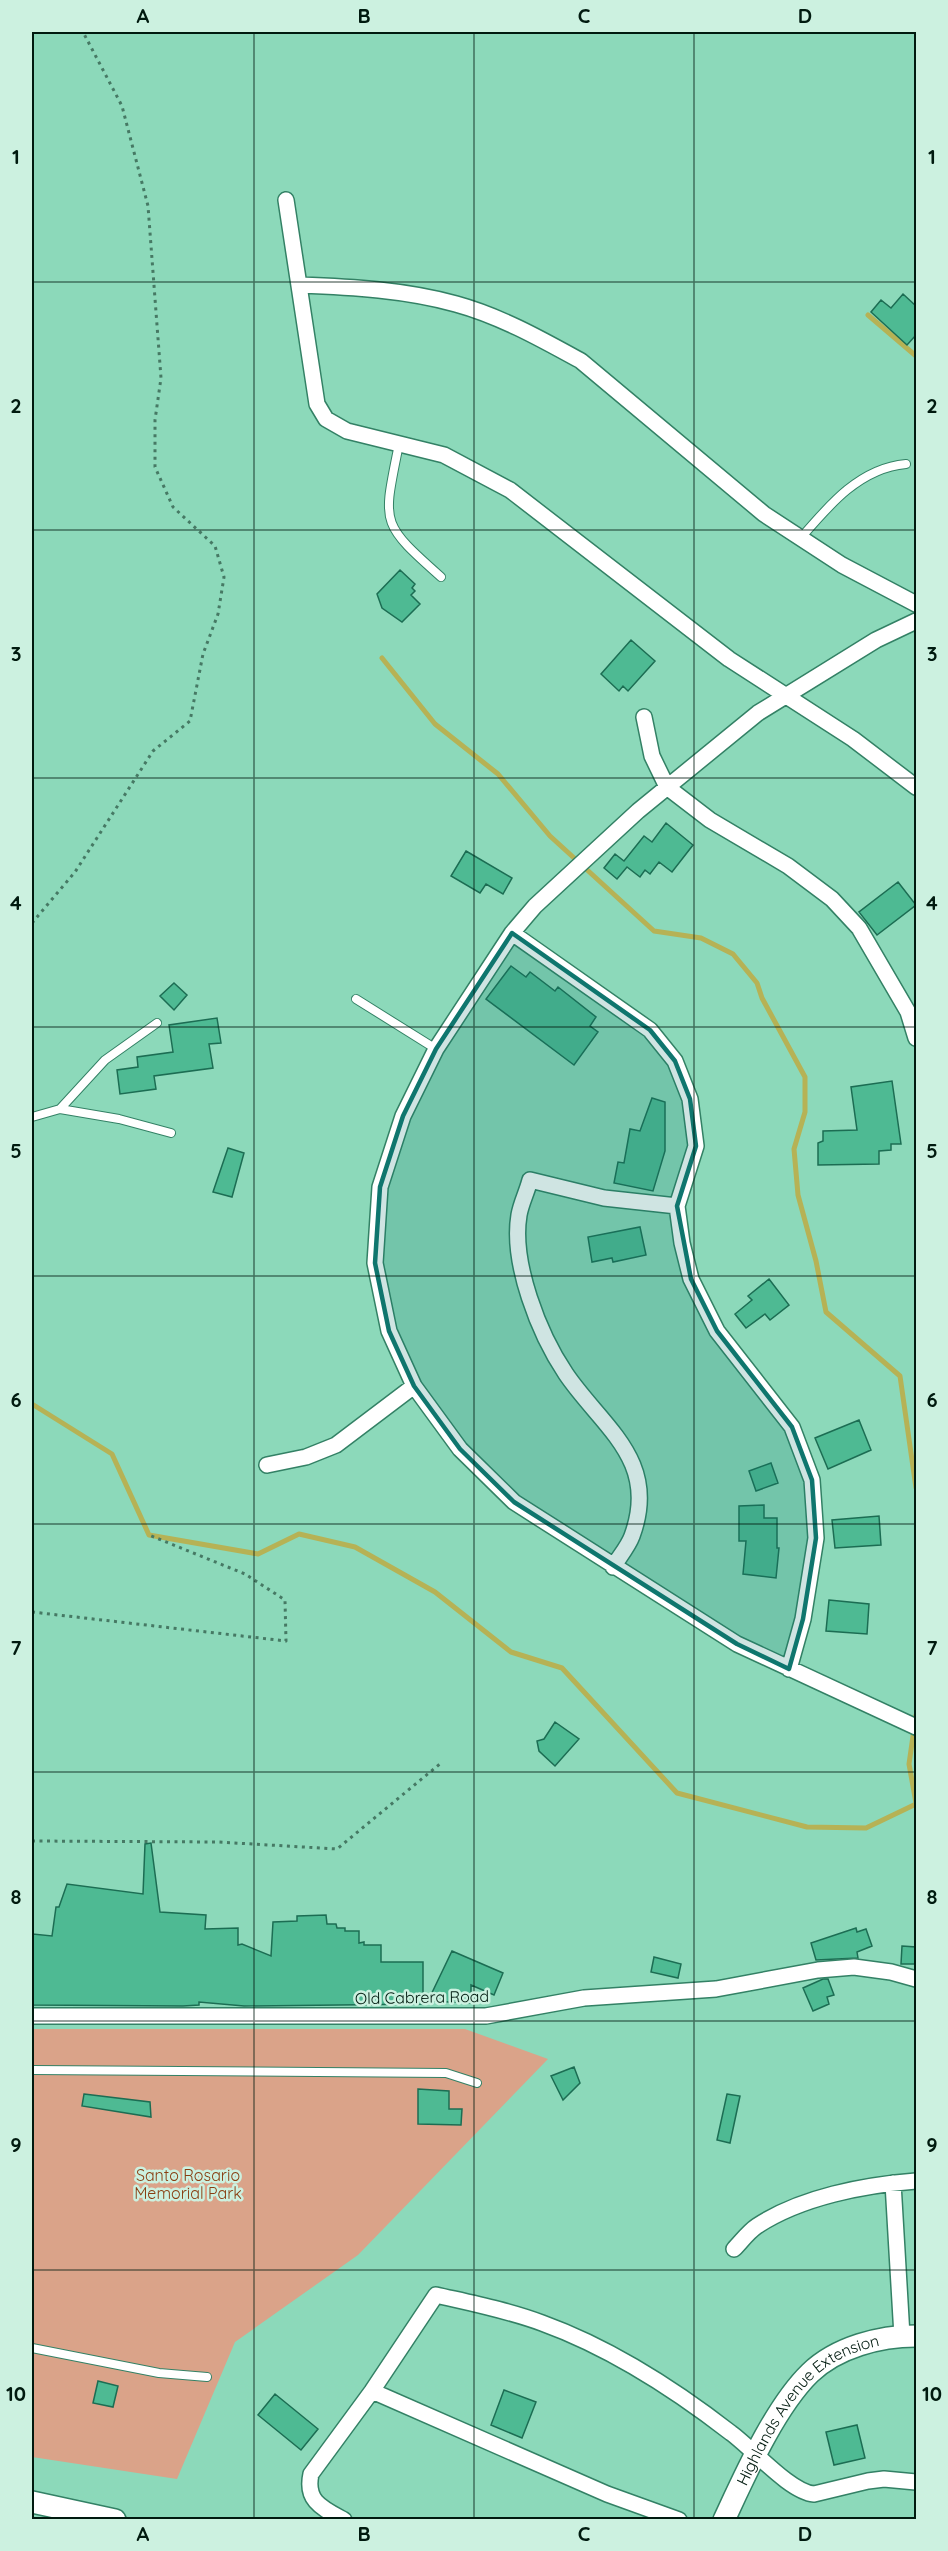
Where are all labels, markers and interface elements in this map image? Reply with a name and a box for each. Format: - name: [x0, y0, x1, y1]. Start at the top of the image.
- text: A: [137, 3, 150, 28]
- text: B: [357, 3, 371, 28]
- text: C: [578, 3, 591, 28]
- text: D: [798, 3, 812, 28]
- text: 1: [12, 144, 20, 169]
- text: 1: [928, 144, 936, 169]
- text: 2: [10, 393, 22, 418]
- text: 2: [926, 393, 938, 418]
- text: 3: [11, 641, 21, 666]
- text: 3: [927, 641, 937, 666]
- text: 4: [10, 890, 22, 915]
- text: 4: [926, 890, 938, 915]
- text: 5: [10, 1138, 22, 1163]
- text: 5: [926, 1138, 938, 1163]
- text: 6: [10, 1387, 22, 1412]
- text: 6: [926, 1387, 938, 1412]
- text: 7: [11, 1635, 22, 1660]
- text: 7: [927, 1635, 938, 1660]
- text: 8: [11, 1884, 22, 1909]
- text: 8: [927, 1884, 938, 1909]
- street label: Old Cabrera Road: [355, 1986, 489, 2008]
- text: 9: [10, 2132, 22, 2157]
- text: 9: [926, 2132, 938, 2157]
- park label: Santo Rosario Memorial Park: [134, 2165, 242, 2203]
- street label: Highlands Avenue Extension: [732, 2330, 881, 2488]
- text: 10: [6, 2381, 26, 2406]
- text: 10: [922, 2381, 942, 2406]
- text: A: [137, 2521, 150, 2546]
- text: B: [357, 2521, 371, 2546]
- text: C: [578, 2521, 591, 2546]
- text: D: [798, 2521, 812, 2546]

